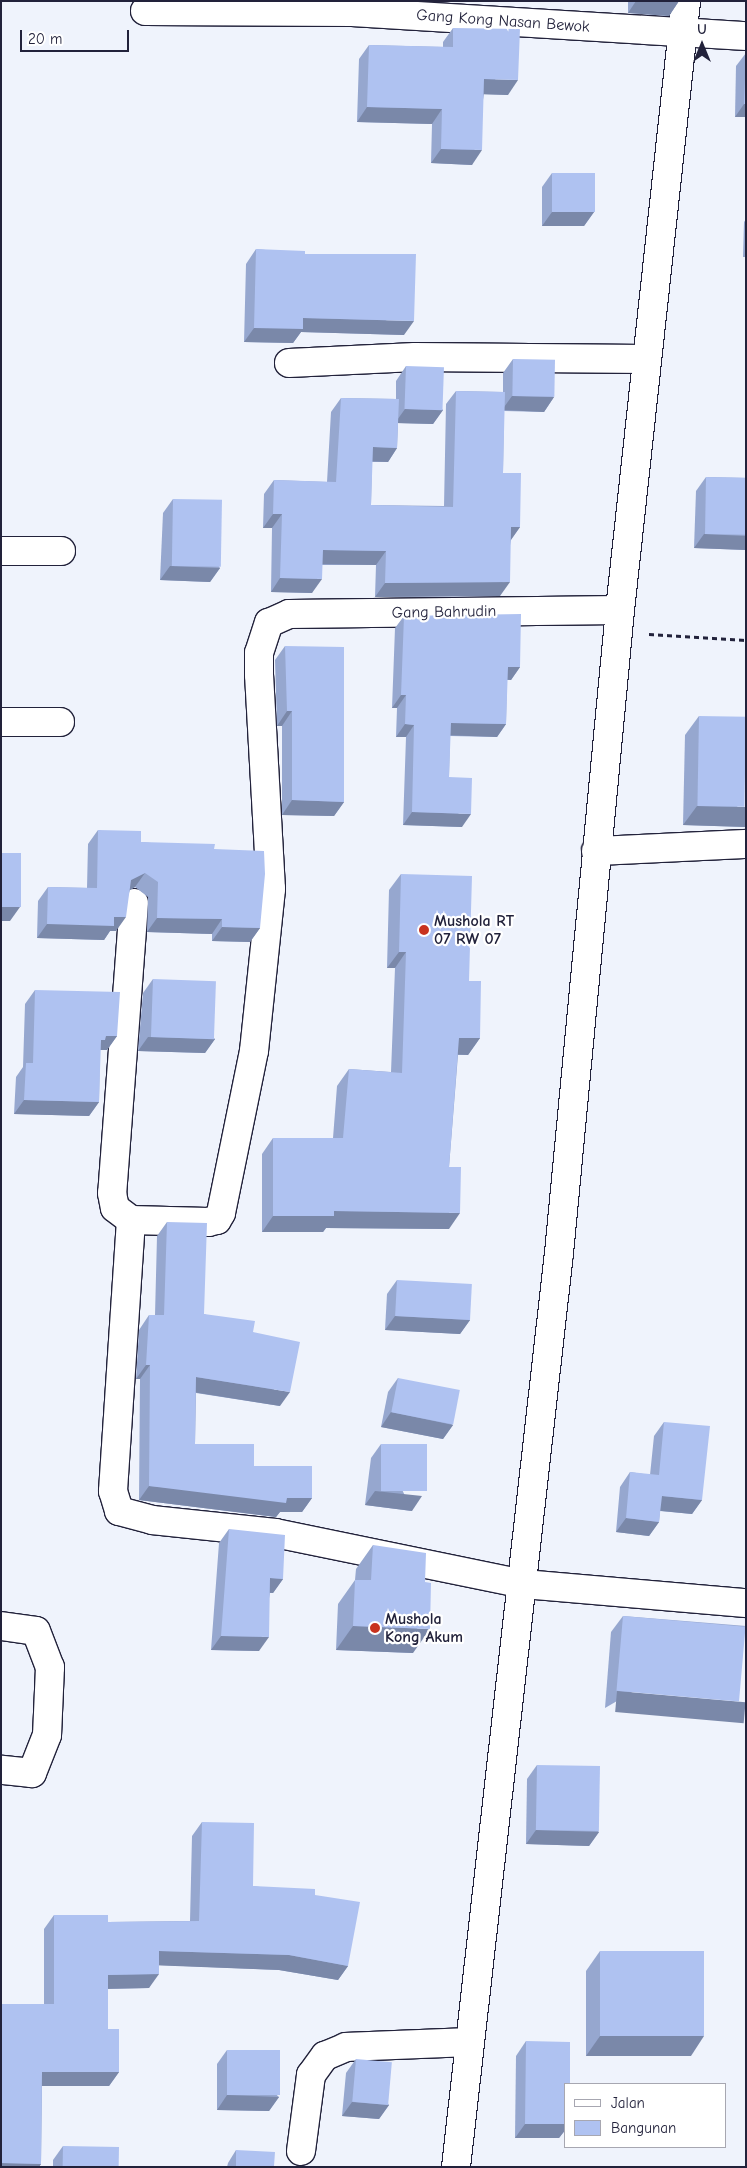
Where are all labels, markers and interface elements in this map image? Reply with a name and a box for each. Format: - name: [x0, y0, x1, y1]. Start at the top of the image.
- street label: Gang Kong Nasan Bewok: [416, 5, 590, 37]
- scale bar: [22, 20, 131, 52]
- north arrow: [677, 20, 727, 70]
- text: U: [697, 21, 707, 38]
- text: 20 m: [28, 30, 62, 48]
- street label: Gang Bahrudin: [392, 601, 496, 623]
- place label: Mushola RT 07 RW 07: [434, 911, 514, 949]
- marker: Mushola RT 07 RW 07: [418, 924, 430, 936]
- place label: Mushola Kong Akum: [385, 1609, 463, 1647]
- marker: Mushola Kong Akum: [369, 1622, 381, 1634]
- legend: [564, 2083, 727, 2148]
- text: Jalan: [611, 2094, 645, 2112]
- text: Bangunan: [611, 2119, 676, 2137]

